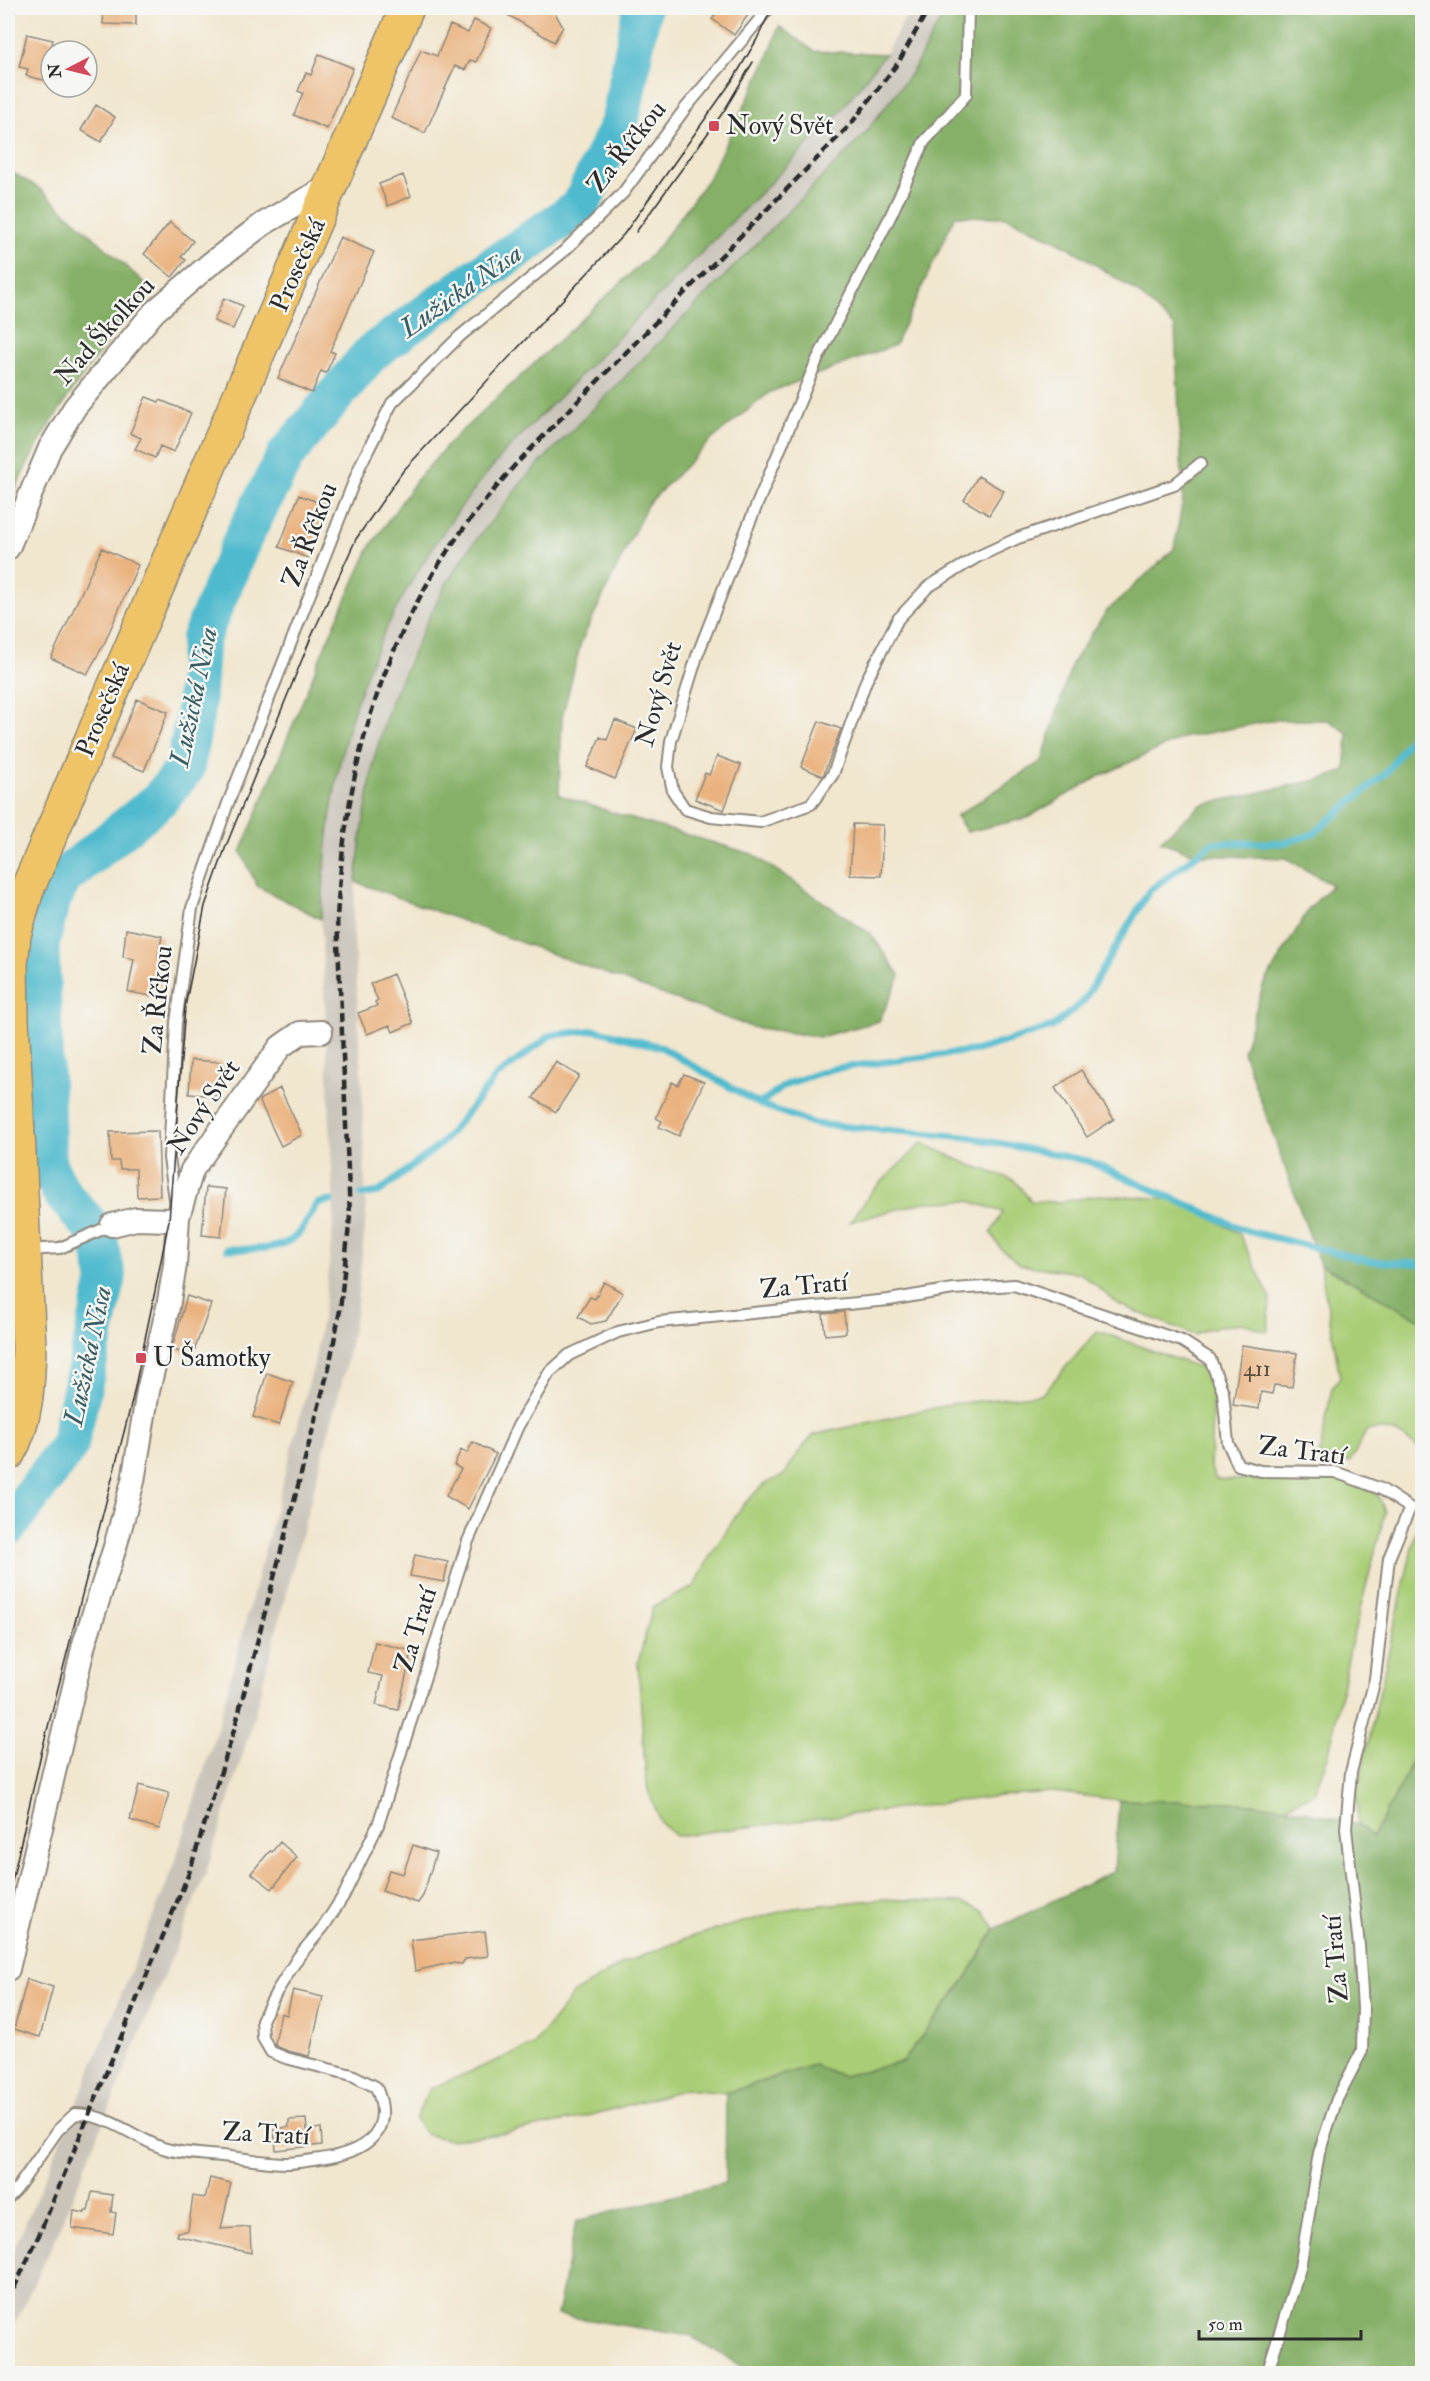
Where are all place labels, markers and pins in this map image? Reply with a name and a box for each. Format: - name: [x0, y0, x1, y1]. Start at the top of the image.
- place label: Nový Svět: [726, 110, 834, 142]
- marker: Nový Svět: [707, 119, 721, 133]
- place label: U Šamotky: [153, 1340, 271, 1374]
- marker: U Šamotky: [134, 1351, 148, 1365]

